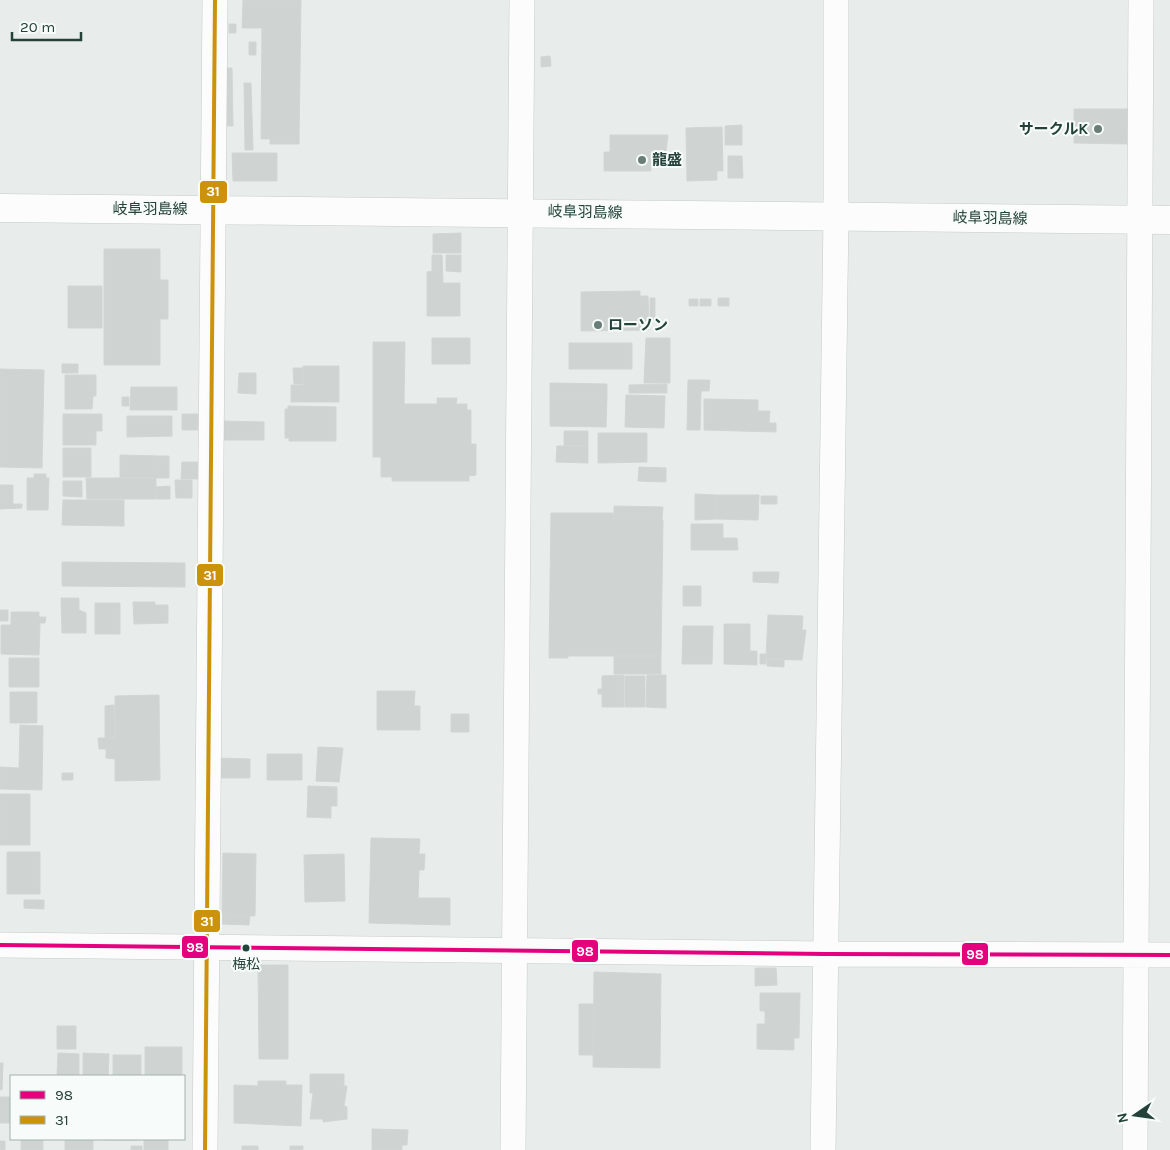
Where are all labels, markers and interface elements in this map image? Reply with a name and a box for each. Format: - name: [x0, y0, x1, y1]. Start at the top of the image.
- scale bar: [12, 10, 81, 42]
- text: 20 m: [20, 18, 55, 36]
- place label: サークルK: [1019, 120, 1088, 138]
- marker: サークルK: [1092, 123, 1104, 135]
- place label: 龍盛: [652, 151, 682, 169]
- marker: 龍盛: [636, 154, 648, 166]
- line badge: 31: [199, 180, 228, 204]
- text: 31: [206, 183, 220, 200]
- street label: 岐阜羽島線: [112, 200, 188, 218]
- street label: 岐阜羽島線: [547, 202, 623, 222]
- street label: 岐阜羽島線: [952, 208, 1028, 228]
- place label: ローソン: [608, 316, 668, 334]
- marker: ローソン: [592, 319, 604, 331]
- line badge: 31: [196, 563, 224, 587]
- text: 31: [203, 567, 217, 584]
- line badge: 31: [193, 909, 221, 933]
- text: 31: [200, 913, 214, 930]
- line badge: 98: [181, 935, 209, 959]
- text: 98: [186, 939, 204, 956]
- line badge: 98: [571, 939, 599, 963]
- line badge: 98: [961, 942, 989, 966]
- marker: 梅松: [241, 943, 251, 953]
- text: 98: [576, 943, 594, 960]
- text: 98: [966, 946, 984, 963]
- place label: 梅松: [232, 956, 260, 973]
- legend: [10, 1075, 185, 1140]
- text: 98: [55, 1086, 73, 1104]
- north arrow: [1110, 1090, 1160, 1140]
- text: 31: [55, 1111, 69, 1129]
- text: N: [1113, 1111, 1132, 1125]

